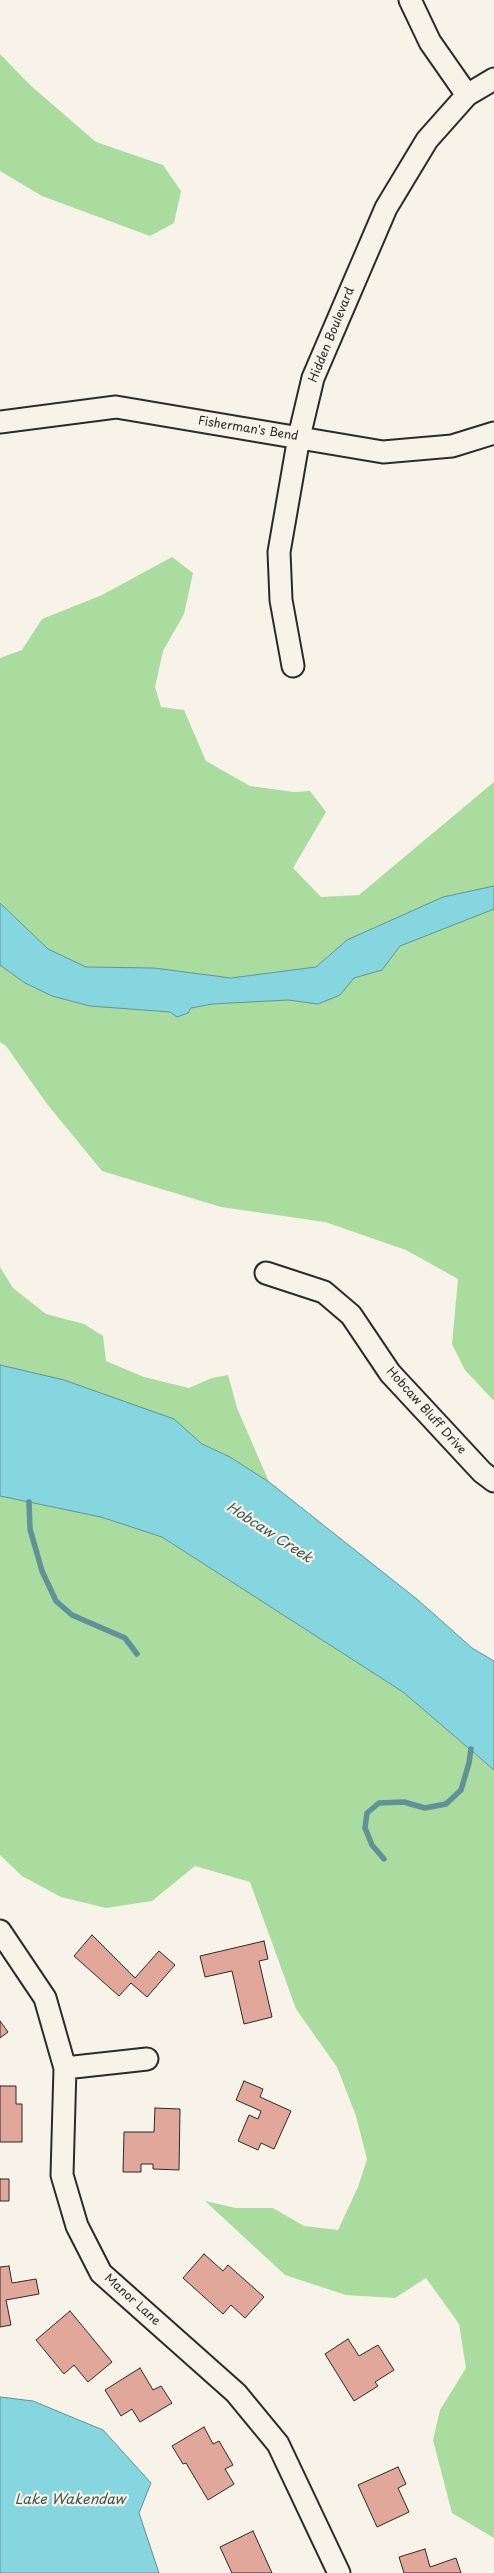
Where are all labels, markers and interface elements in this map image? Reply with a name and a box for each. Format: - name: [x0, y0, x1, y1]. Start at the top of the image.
- street label: Hidden Boulevard: [306, 285, 358, 385]
- street label: Fisherman's Bend: [197, 414, 299, 444]
- street label: Hobcaw Bluff Drive: [383, 1365, 469, 1457]
- water label: Hobcaw Creek: [223, 1499, 315, 1567]
- street label: Manor Lane: [101, 2271, 163, 2329]
- water label: Lake Wakendaw: [15, 2492, 125, 2508]

